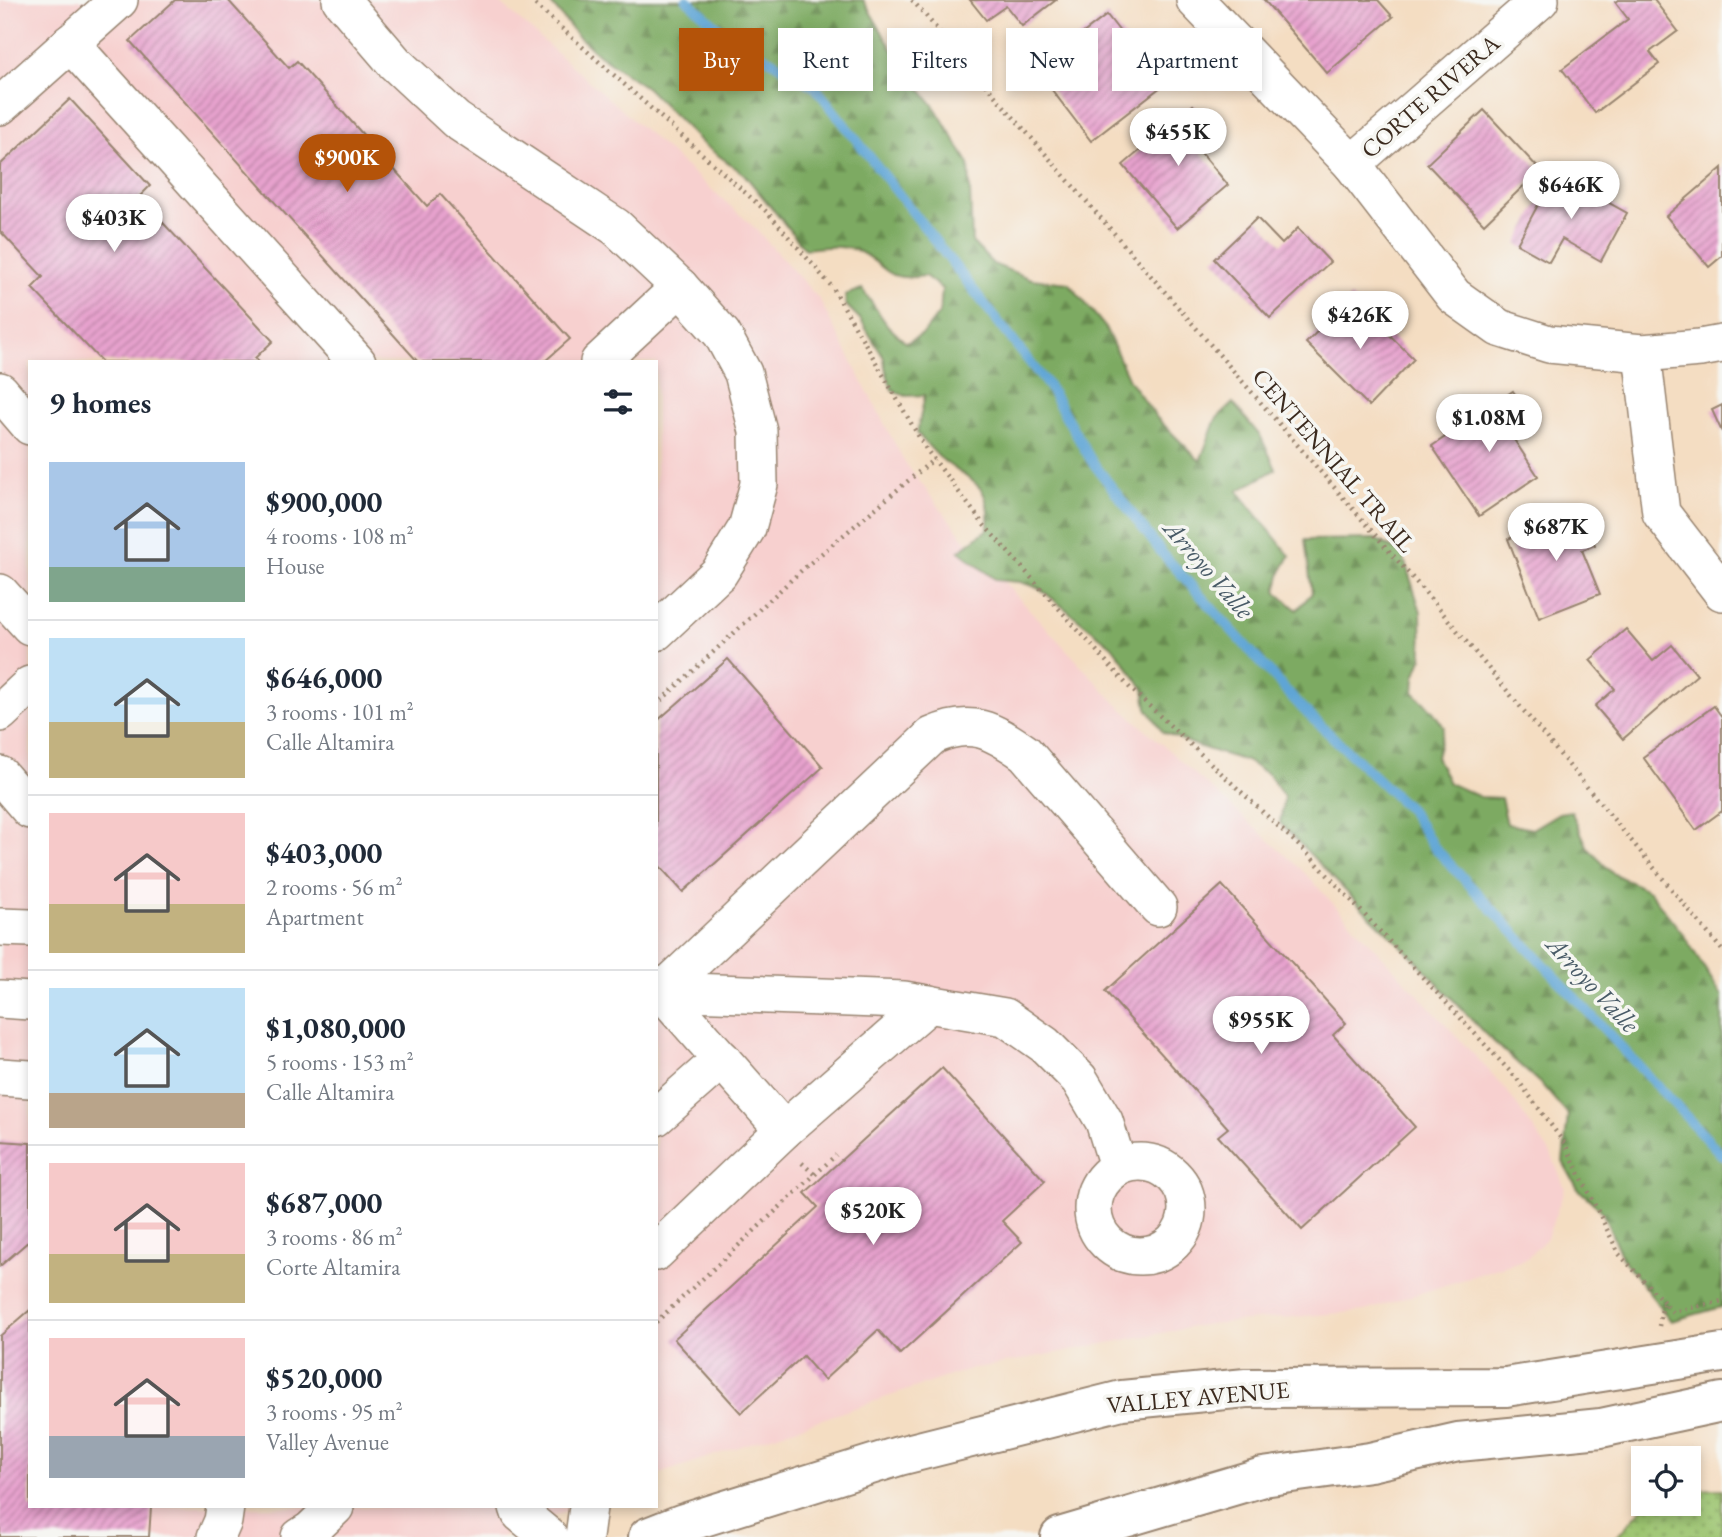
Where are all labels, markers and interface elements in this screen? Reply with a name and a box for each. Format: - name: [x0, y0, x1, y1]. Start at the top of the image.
- street label: CORTE RIVERA: [1354, 27, 1506, 165]
- chip: Buy: [679, 28, 764, 91]
- chip: Rent: [778, 28, 873, 91]
- chip: Filters: [887, 28, 992, 91]
- chip: New: [1006, 28, 1098, 91]
- chip: Apartment: [1112, 28, 1262, 91]
- pin: $455K: [1129, 108, 1227, 168]
- text: $455K: [1146, 116, 1210, 146]
- pin: $900K: [298, 134, 396, 194]
- text: $900K: [315, 142, 379, 172]
- pin: $646K: [1522, 162, 1620, 221]
- text: $646K: [1539, 169, 1603, 199]
- pin: $403K: [65, 194, 163, 254]
- text: $403K: [82, 202, 146, 232]
- pin: $426K: [1311, 292, 1409, 351]
- text: $426K: [1328, 299, 1392, 329]
- street label: CENTENNIAL TRAIL: [1246, 362, 1422, 558]
- text: 9 homes: [49, 383, 151, 422]
- icon: filters: [599, 383, 637, 421]
- pin: $1.08M: [1432, 394, 1546, 454]
- text: $1.08M: [1452, 402, 1526, 432]
- text: $900,000: [266, 482, 382, 521]
- icon: home: [105, 490, 189, 574]
- pin: $687K: [1507, 504, 1605, 563]
- water label: Arroyo Valle: [1155, 510, 1262, 627]
- text: $687K: [1524, 511, 1588, 541]
- text: 4 rooms · 108 m²: [266, 521, 414, 551]
- text: House: [266, 551, 325, 581]
- text: $646,000: [266, 658, 382, 697]
- icon: home: [105, 666, 189, 750]
- text: 3 rooms · 101 m²: [266, 697, 414, 727]
- text: Calle Altamira: [266, 727, 394, 757]
- text: $403,000: [266, 833, 382, 872]
- icon: home: [105, 841, 189, 925]
- text: 2 rooms · 56 m²: [266, 872, 403, 902]
- text: Apartment: [266, 902, 364, 932]
- water label: Arroyo Valle: [1538, 927, 1648, 1041]
- pin: $955K: [1212, 996, 1310, 1056]
- text: $955K: [1229, 1004, 1293, 1034]
- text: $1,080,000: [266, 1008, 406, 1047]
- icon: home: [105, 1016, 189, 1100]
- text: 5 rooms · 153 m²: [266, 1047, 414, 1077]
- text: Calle Altamira: [266, 1077, 394, 1107]
- text: $687,000: [266, 1183, 382, 1222]
- pin: $520K: [824, 1188, 922, 1247]
- icon: home: [105, 1191, 189, 1275]
- text: $520K: [841, 1195, 905, 1225]
- text: 3 rooms · 86 m²: [266, 1222, 403, 1252]
- text: Corte Altamira: [266, 1252, 400, 1282]
- text: $520,000: [266, 1358, 382, 1397]
- icon: home: [105, 1366, 189, 1450]
- street label: VALLEY AVENUE: [1105, 1374, 1291, 1420]
- text: 3 rooms · 95 m²: [266, 1397, 403, 1427]
- text: Valley Avenue: [266, 1427, 389, 1457]
- map controls: [1631, 1446, 1701, 1516]
- button: locate: [1631, 1446, 1701, 1516]

